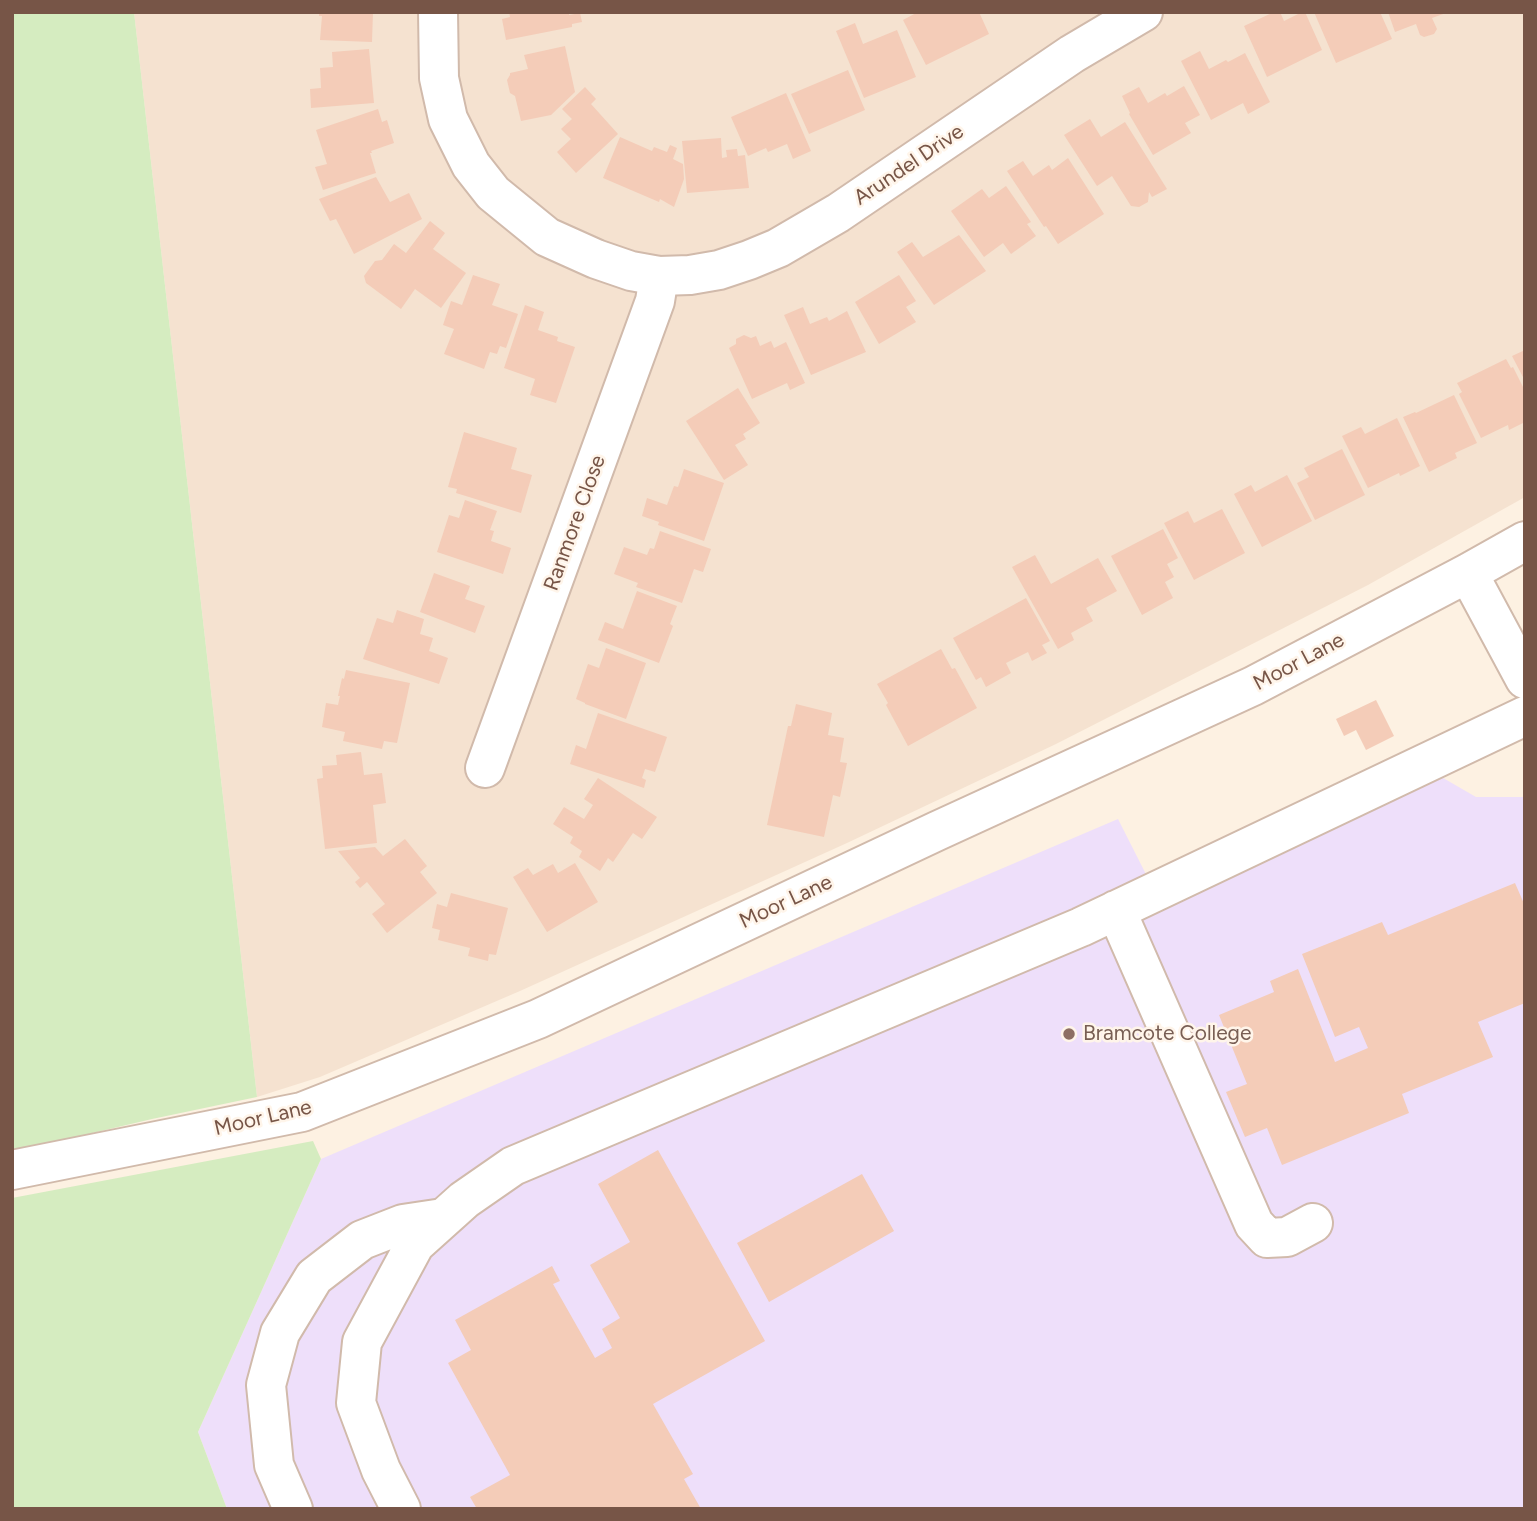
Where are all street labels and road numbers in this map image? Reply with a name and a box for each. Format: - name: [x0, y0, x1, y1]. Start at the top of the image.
- street label: Arundel Drive: [849, 119, 969, 211]
- street label: Ranmore Close: [539, 452, 611, 594]
- street label: Moor Lane: [1249, 628, 1349, 696]
- street label: Moor Lane: [736, 870, 836, 934]
- street label: Moor Lane: [212, 1095, 314, 1141]

